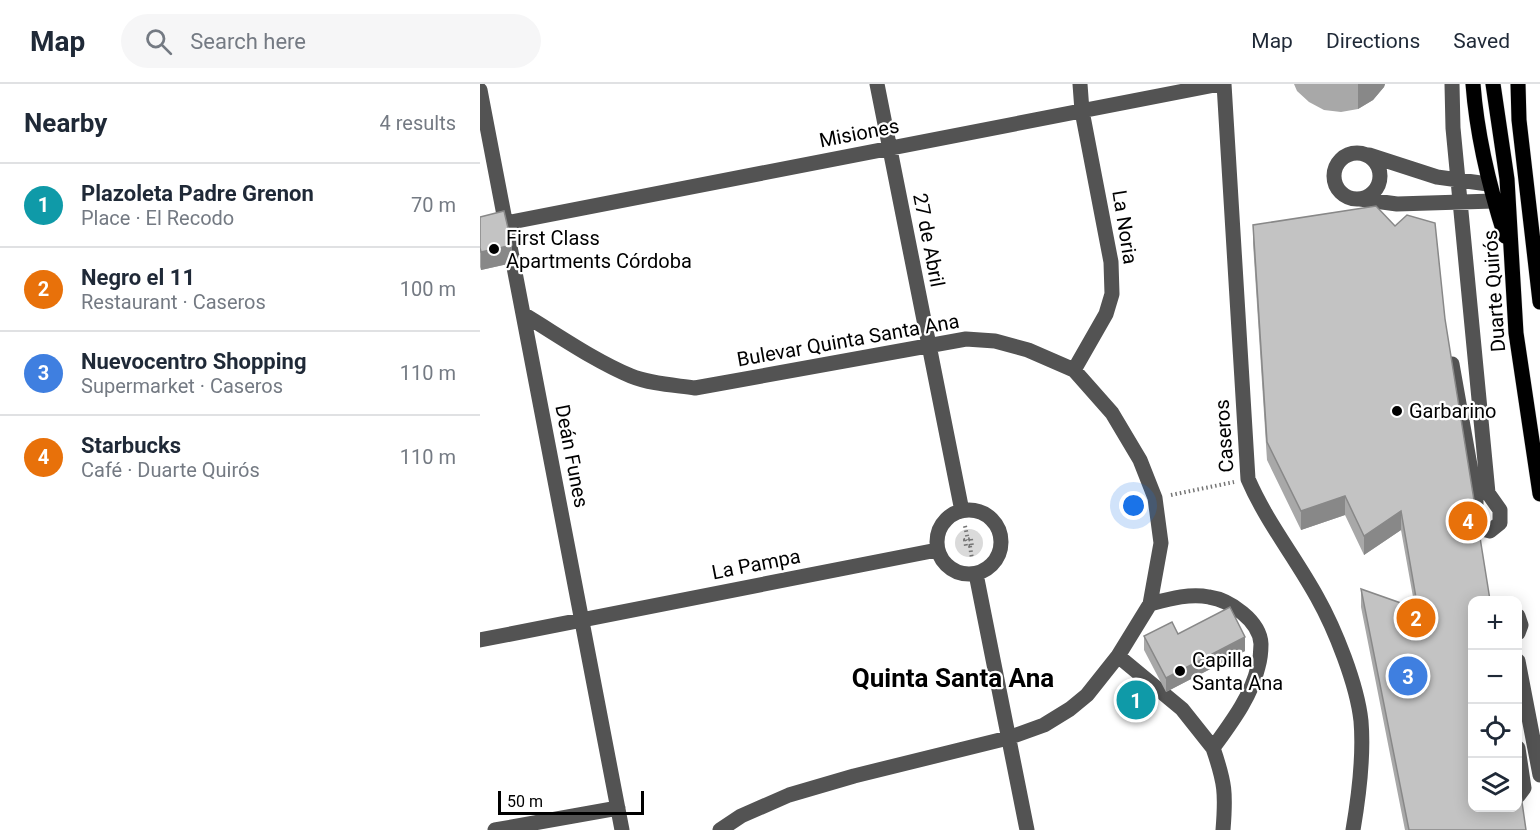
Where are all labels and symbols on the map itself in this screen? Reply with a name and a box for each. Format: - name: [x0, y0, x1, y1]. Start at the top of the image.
- street label: Misiones: [817, 114, 901, 152]
- street label: La Noria: [1107, 188, 1143, 266]
- street label: 27 de Abril: [908, 191, 950, 289]
- place label: First Class Apartments Córdoba: [506, 226, 692, 273]
- street label: Duarte Quirós: [1478, 229, 1510, 353]
- marker: First Class Apartments Córdoba: [487, 242, 501, 256]
- street label: Bulevar Quinta Santa Ana: [735, 309, 961, 371]
- street label: Caseros: [1209, 399, 1239, 473]
- place label: Garbarino: [1409, 399, 1496, 423]
- street label: Deán Funes: [550, 402, 594, 510]
- marker: Garbarino: [1390, 404, 1404, 418]
- your location: [1119, 491, 1148, 520]
- pin: 4: [1448, 498, 1488, 544]
- street label: La Pampa: [710, 544, 802, 584]
- pin: 2: [1396, 596, 1436, 640]
- place label: Capilla Santa Ana: [1192, 648, 1283, 695]
- pin: 3: [1388, 654, 1428, 698]
- district label: Quinta Santa Ana: [852, 663, 1054, 693]
- marker: Capilla Santa Ana: [1173, 664, 1187, 678]
- pin: 1: [1116, 678, 1156, 722]
- scale bar: [498, 788, 644, 816]

